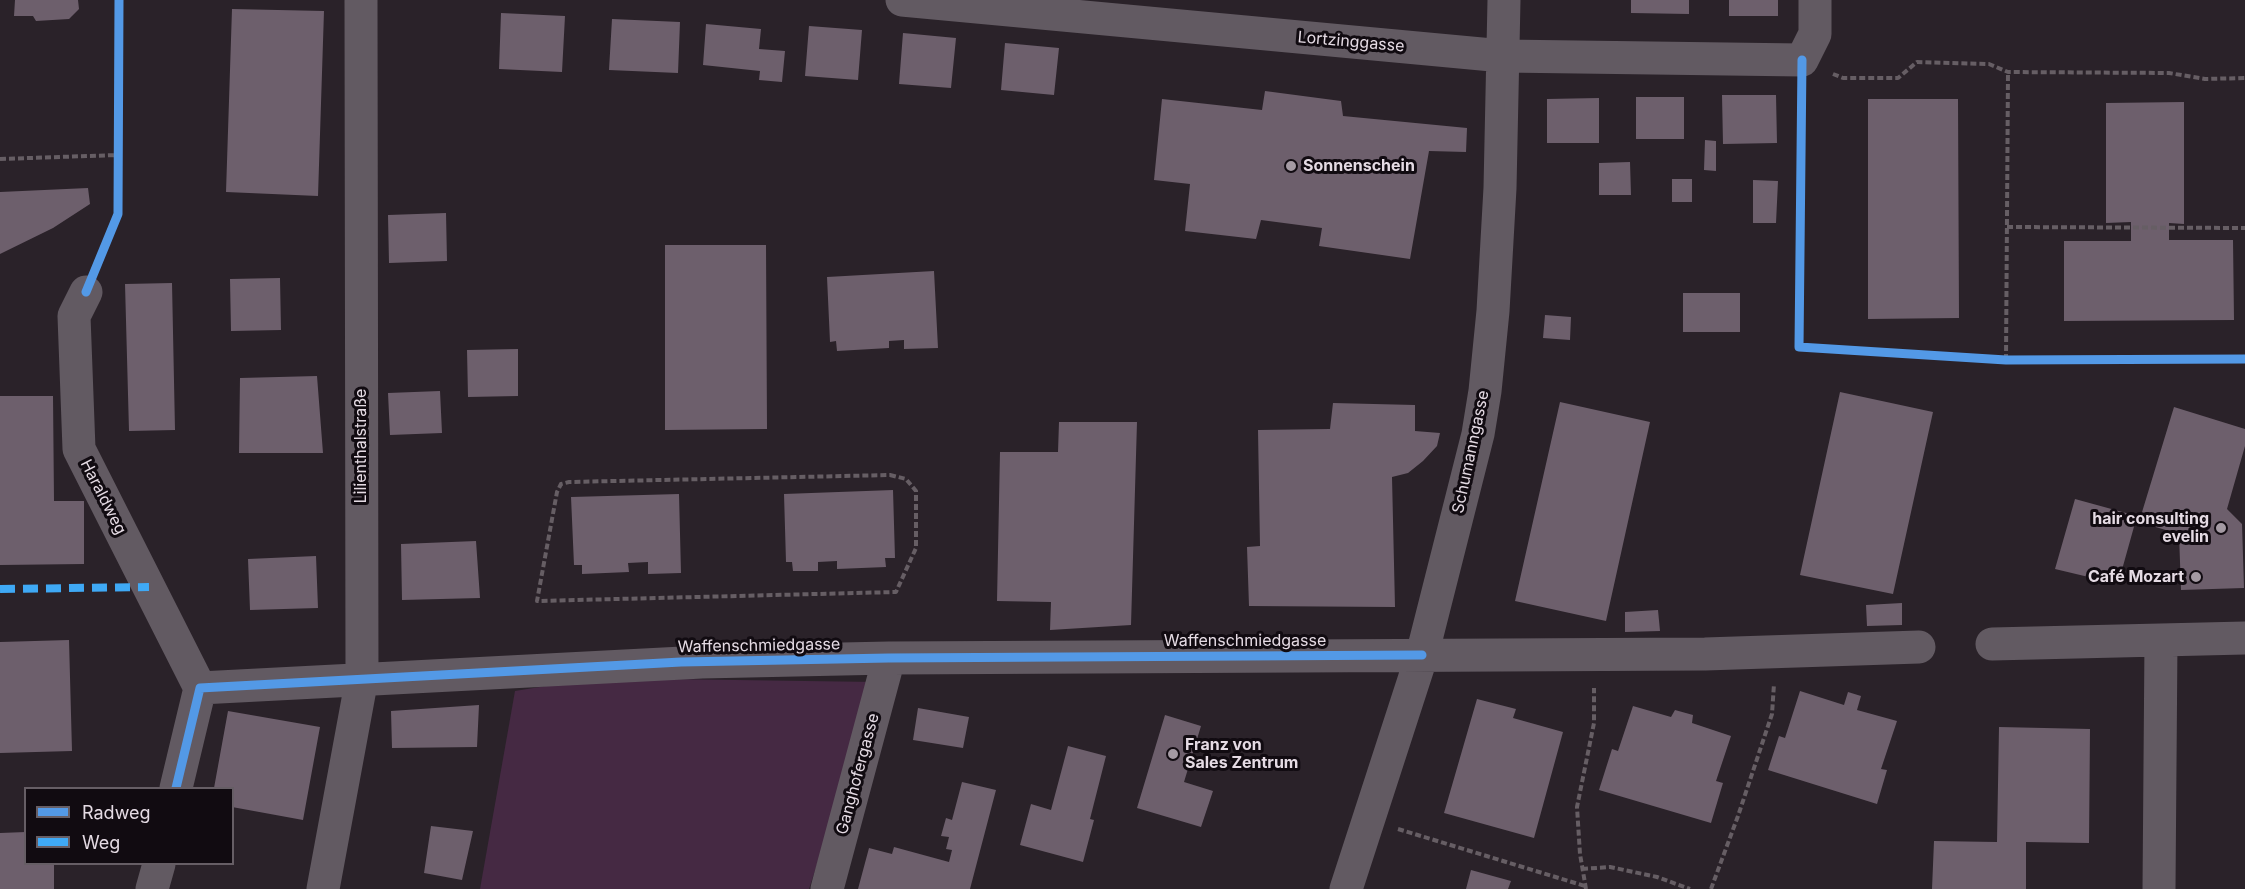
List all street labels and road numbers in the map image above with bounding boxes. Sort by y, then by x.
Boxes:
street label: Lortzinggasse [1297,28,1405,56]
street label: Lilienthalstraße [351,389,371,503]
street label: Schumanngasse [1449,389,1493,515]
street label: Haraldweg [76,456,130,538]
street label: Waffenschmiedgasse [1164,631,1326,651]
street label: Waffenschmiedgasse [678,635,840,657]
street label: Ganghofergasse [833,711,883,837]

